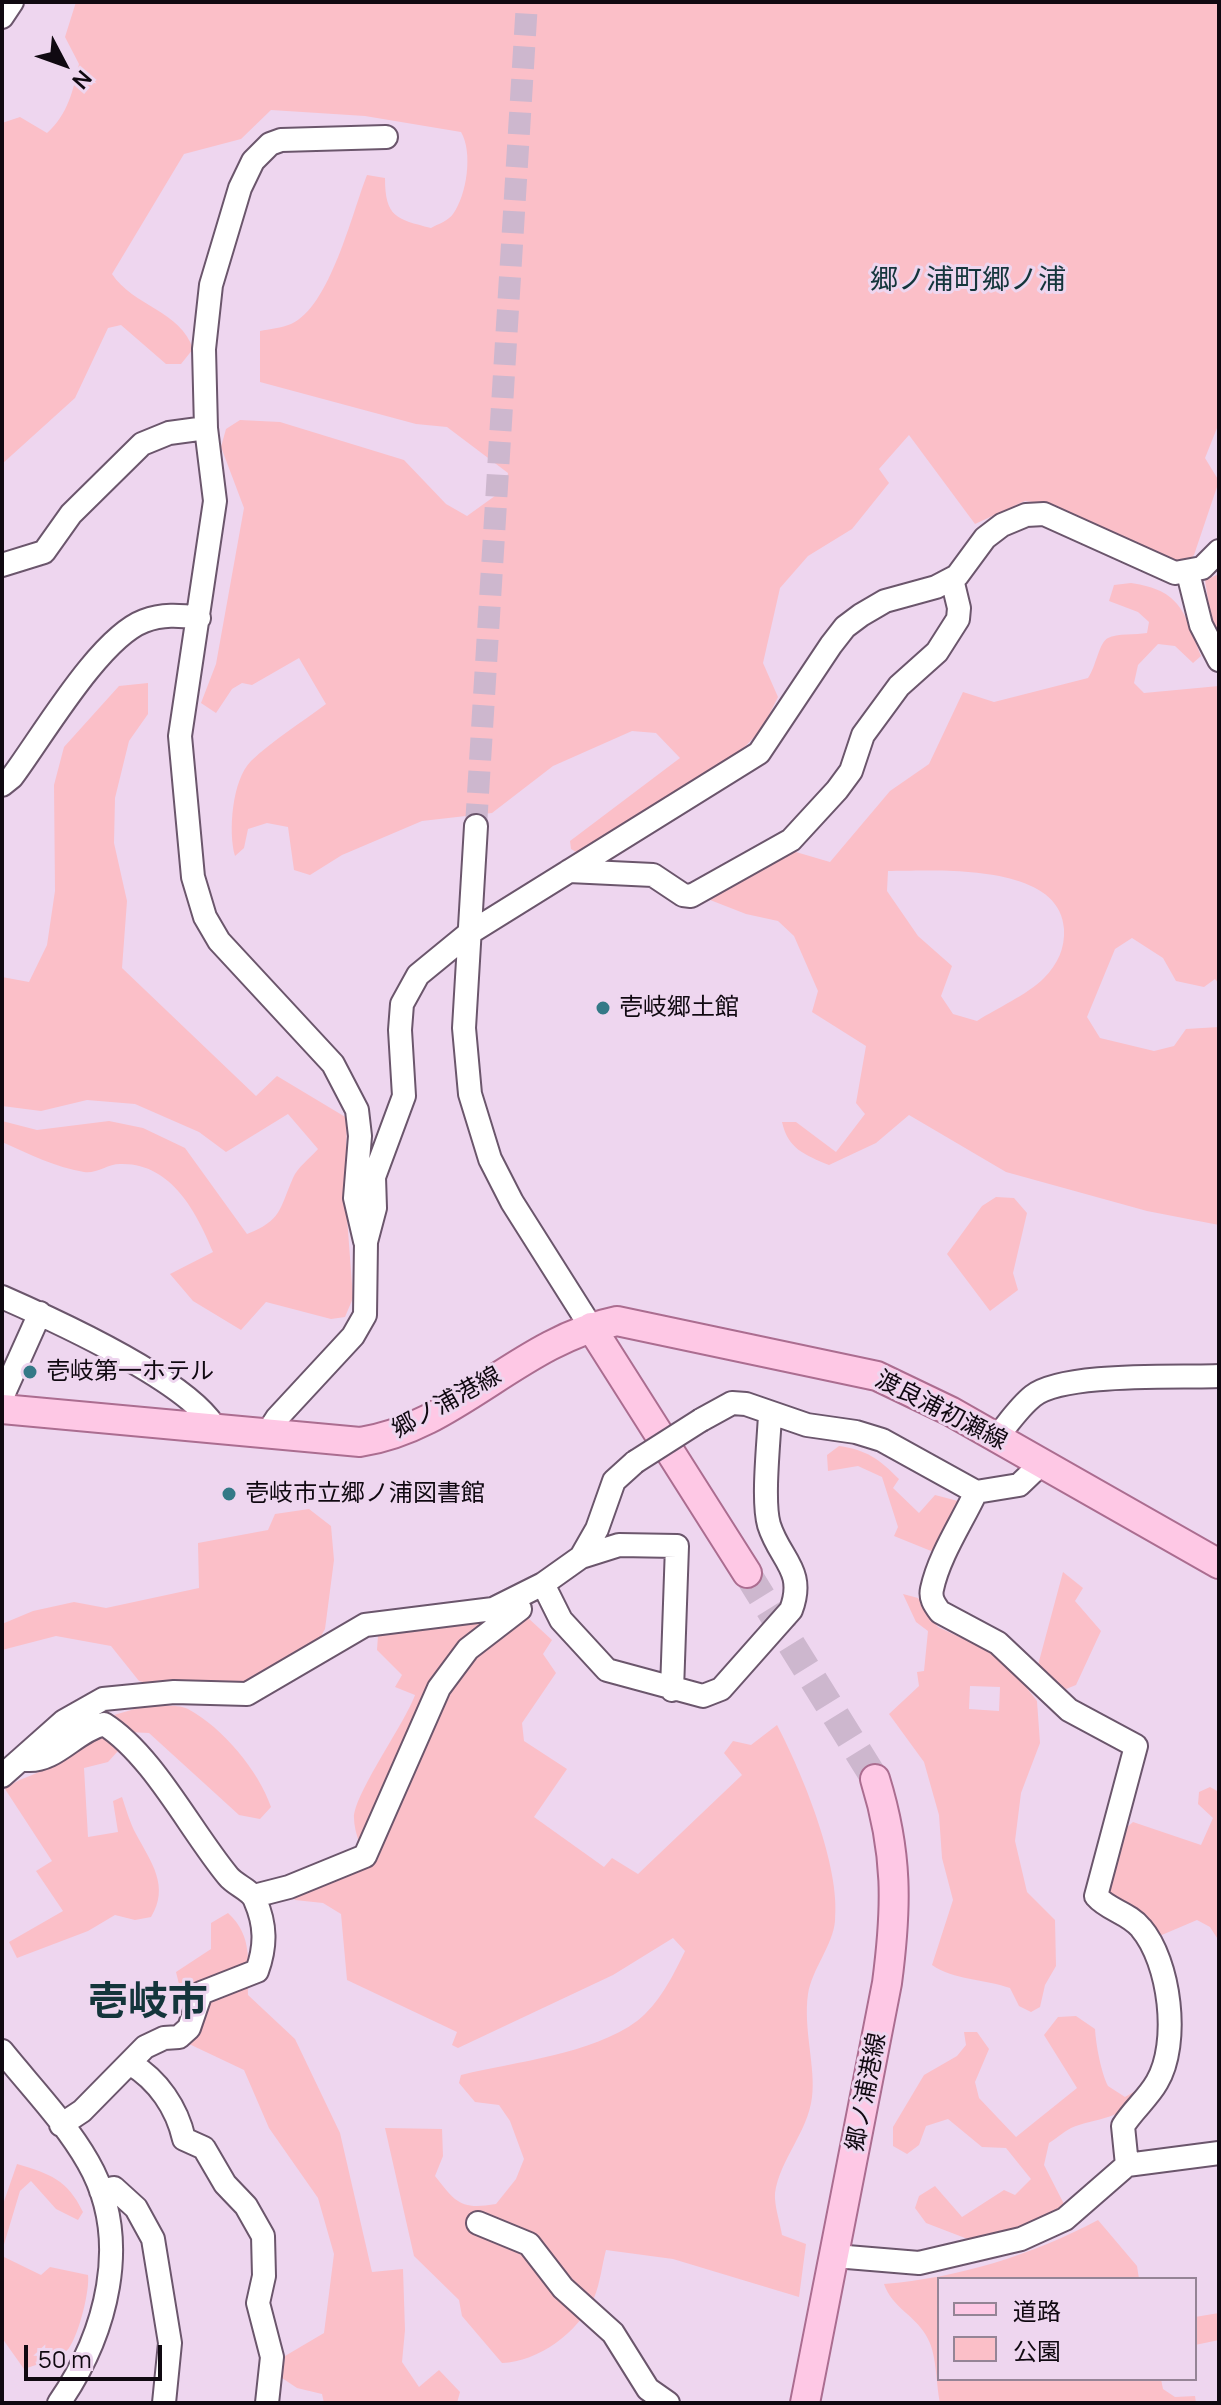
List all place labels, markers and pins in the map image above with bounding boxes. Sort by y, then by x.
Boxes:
place label: 壱岐郷土館 [619,994,739,1022]
marker: 壱岐郷土館 [594,999,612,1017]
place label: 壱岐第一ホテル [46,1358,214,1386]
marker: 壱岐第一ホテル [21,1363,39,1381]
place label: 壱岐市立郷ノ浦図書館 [245,1480,485,1508]
marker: 壱岐市立郷ノ浦図書館 [220,1485,238,1503]

